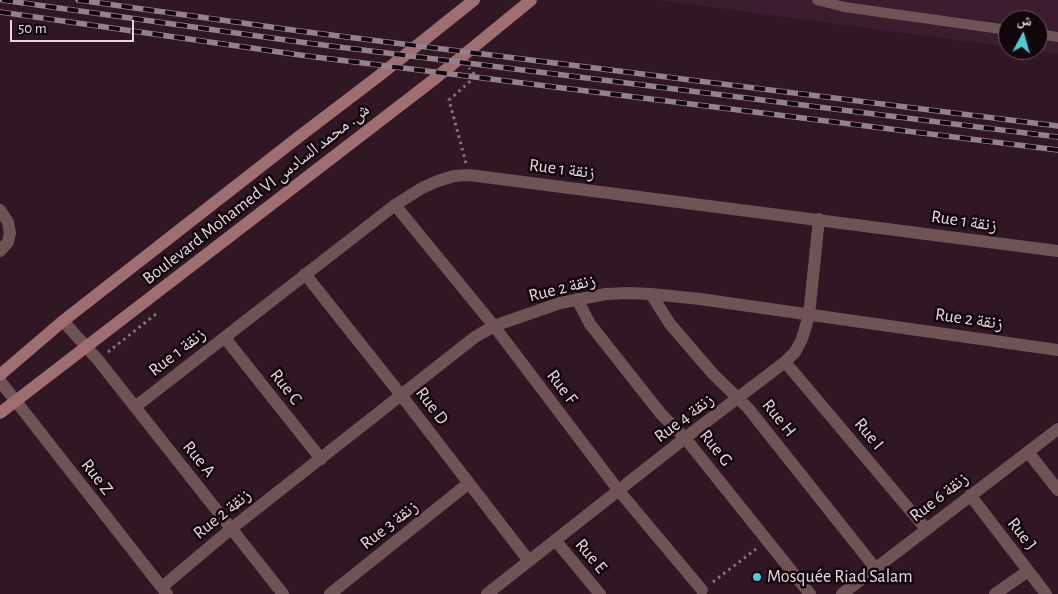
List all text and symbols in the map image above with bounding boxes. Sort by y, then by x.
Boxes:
scale bar [12,10,136,42]
north arrow [998,10,1048,60]
text: ش [1016,13,1033,29]
text: 50 m [18,21,47,36]
street label: Boulevard Mohamed VI ش. محمد السادس [138,99,374,289]
street label: Rue 1 زنقة [528,154,596,184]
street label: Rue 1 زنقة [930,206,998,236]
street label: Rue 2 زنقة [526,269,598,307]
street label: Rue 2 زنقة [934,304,1004,334]
street label: Rue 1 زنقة [144,323,210,381]
street label: Rue C [265,365,307,409]
street label: Rue F [542,365,582,409]
street label: Rue D [411,383,453,429]
street label: Rue 4 زنقة [650,389,718,447]
street label: Rue H [757,395,801,441]
street label: Rue I [850,414,888,454]
street label: Rue G [695,425,737,471]
street label: Rue A [178,436,220,482]
street label: Rue Z [76,455,118,499]
street label: Rue 6 زنقة [905,467,973,527]
street label: Rue 2 زنقة [189,484,255,544]
street label: Rue 3 زنقة [356,496,422,554]
street label: Rue J [1003,513,1041,555]
street label: Rue E [570,534,612,578]
place label: Mosquée Riad Salam [767,566,913,588]
marker: Mosquée Riad Salam [751,571,763,583]

